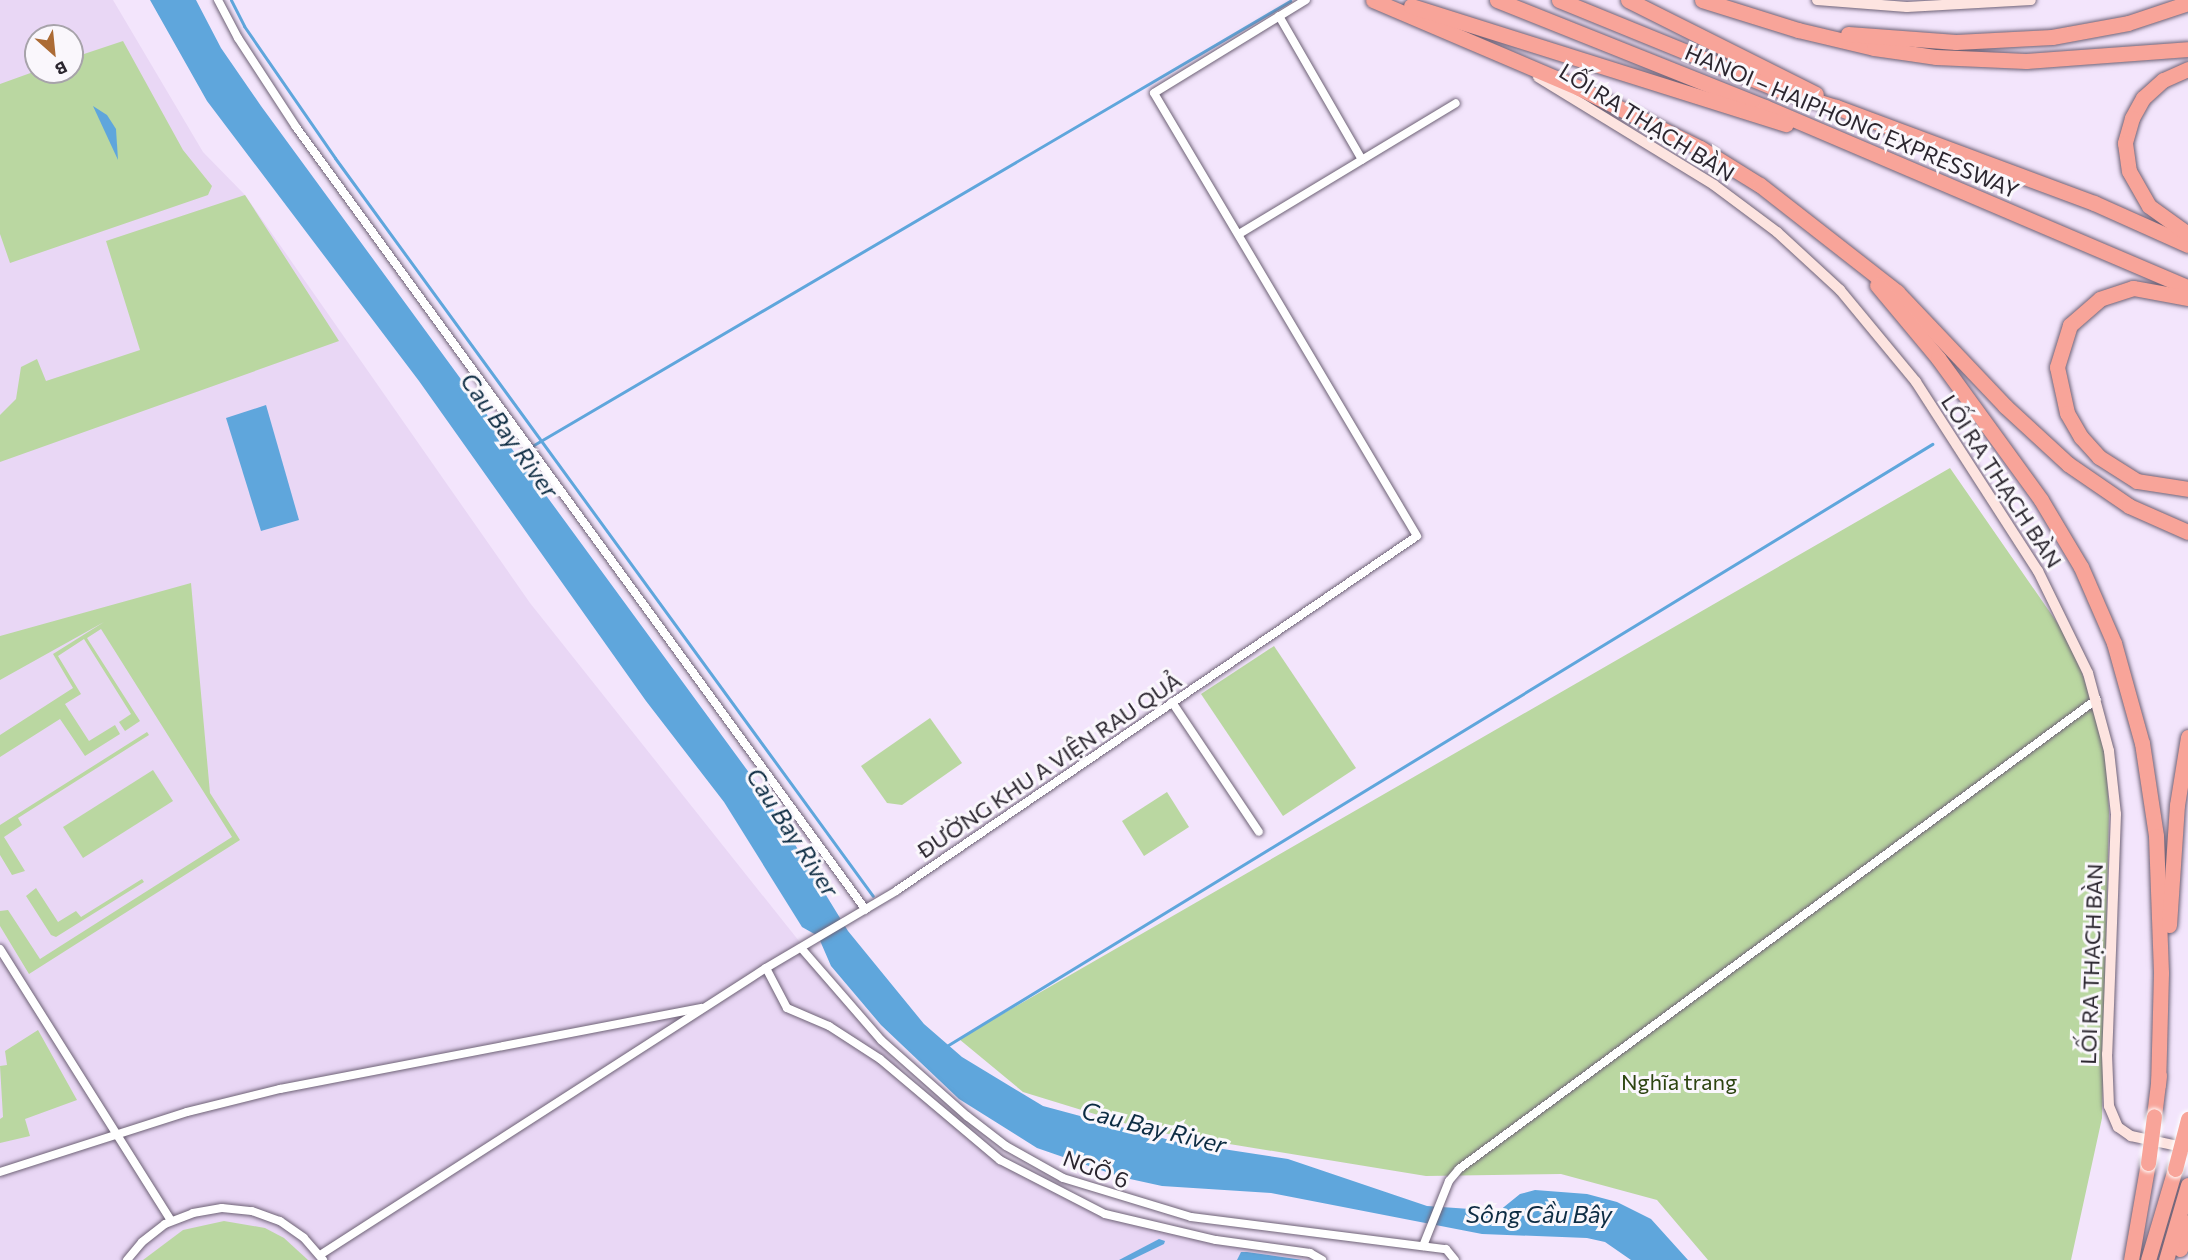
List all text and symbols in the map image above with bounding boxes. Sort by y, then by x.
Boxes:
north arrow [24,24,84,84]
street label: HANOI – HAIPHONG EXPRESSWAY [1681,38,2023,204]
street label: LỐI RA THẠCH BÀN [1555,57,1739,187]
text: B [52,58,71,80]
water label: Cau Bay River [455,367,565,503]
street label: LỐI RA THẠCH BÀN [1936,389,2068,573]
street label: ĐƯỜNG KHU A VIỆN RAU QUẢ [912,667,1186,863]
water label: Cau Bay River [741,762,845,902]
street label: LỐI RA THẠCH BÀN [2074,863,2108,1065]
park label: Nghĩa trang [1621,1069,1737,1095]
water label: Cau Bay River [1079,1095,1229,1159]
street label: NGÕ 6 [1059,1144,1133,1194]
water label: Sông Cầu Bây [1466,1200,1612,1228]

